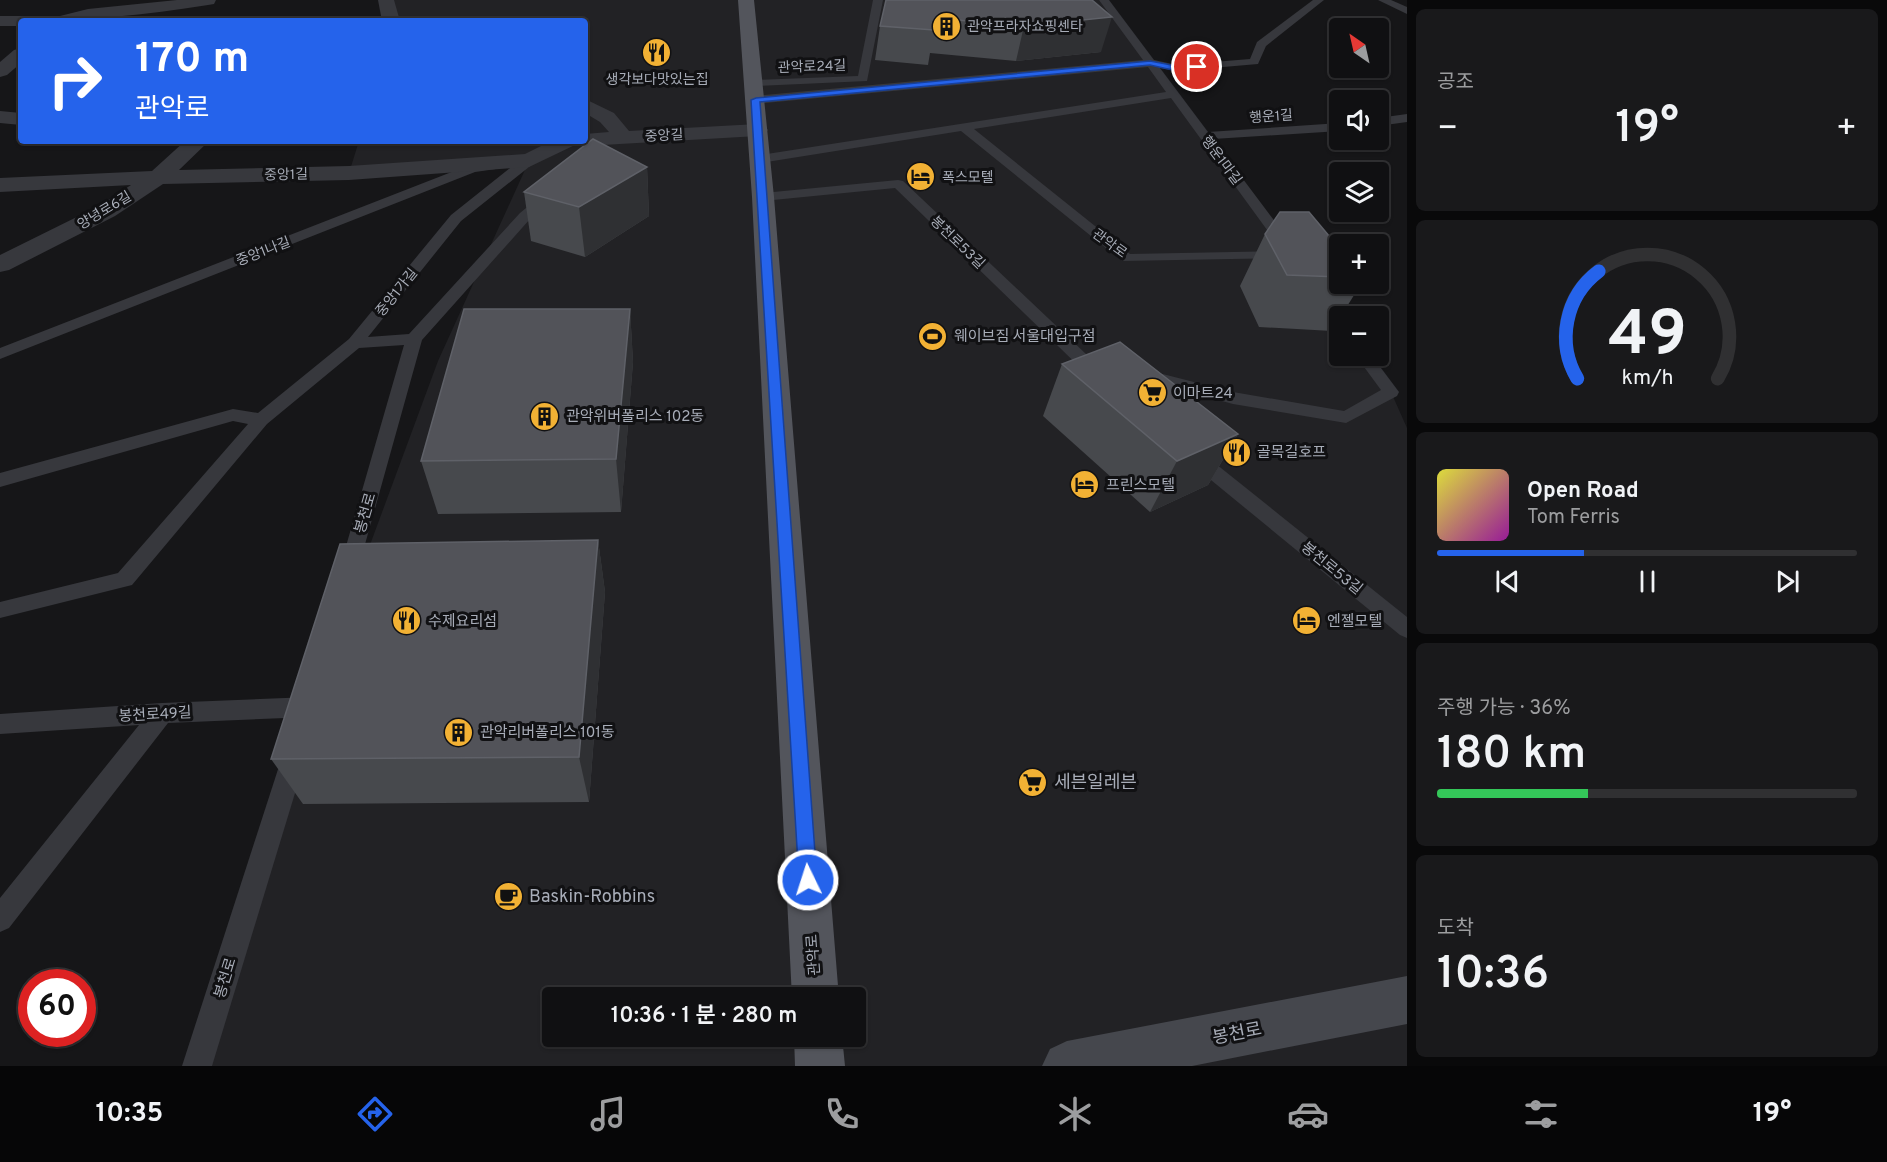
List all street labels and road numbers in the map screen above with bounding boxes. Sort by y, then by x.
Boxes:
street label: 관악로24길 [777,58,847,77]
street label: 행운1길 [1249,107,1294,128]
street label: 중앙길 [644,127,684,146]
street label: 행운1마길 [1197,133,1245,189]
street label: 중앙1길 [264,167,308,184]
street label: 양녕로6길 [75,189,135,234]
street label: 봉천로53길 [926,212,988,273]
street label: 관악로 [1088,226,1130,263]
street label: 중앙1나길 [234,234,293,271]
street label: 중앙1가길 [373,266,422,320]
street label: 봉천로 [351,491,381,536]
street label: 봉천로53길 [1296,538,1366,600]
street label: 봉천로49길 [118,703,192,727]
street label: 관악로 [804,934,825,976]
street label: 봉천로 [210,956,242,1001]
street label: 봉천로 [1211,1018,1264,1051]

